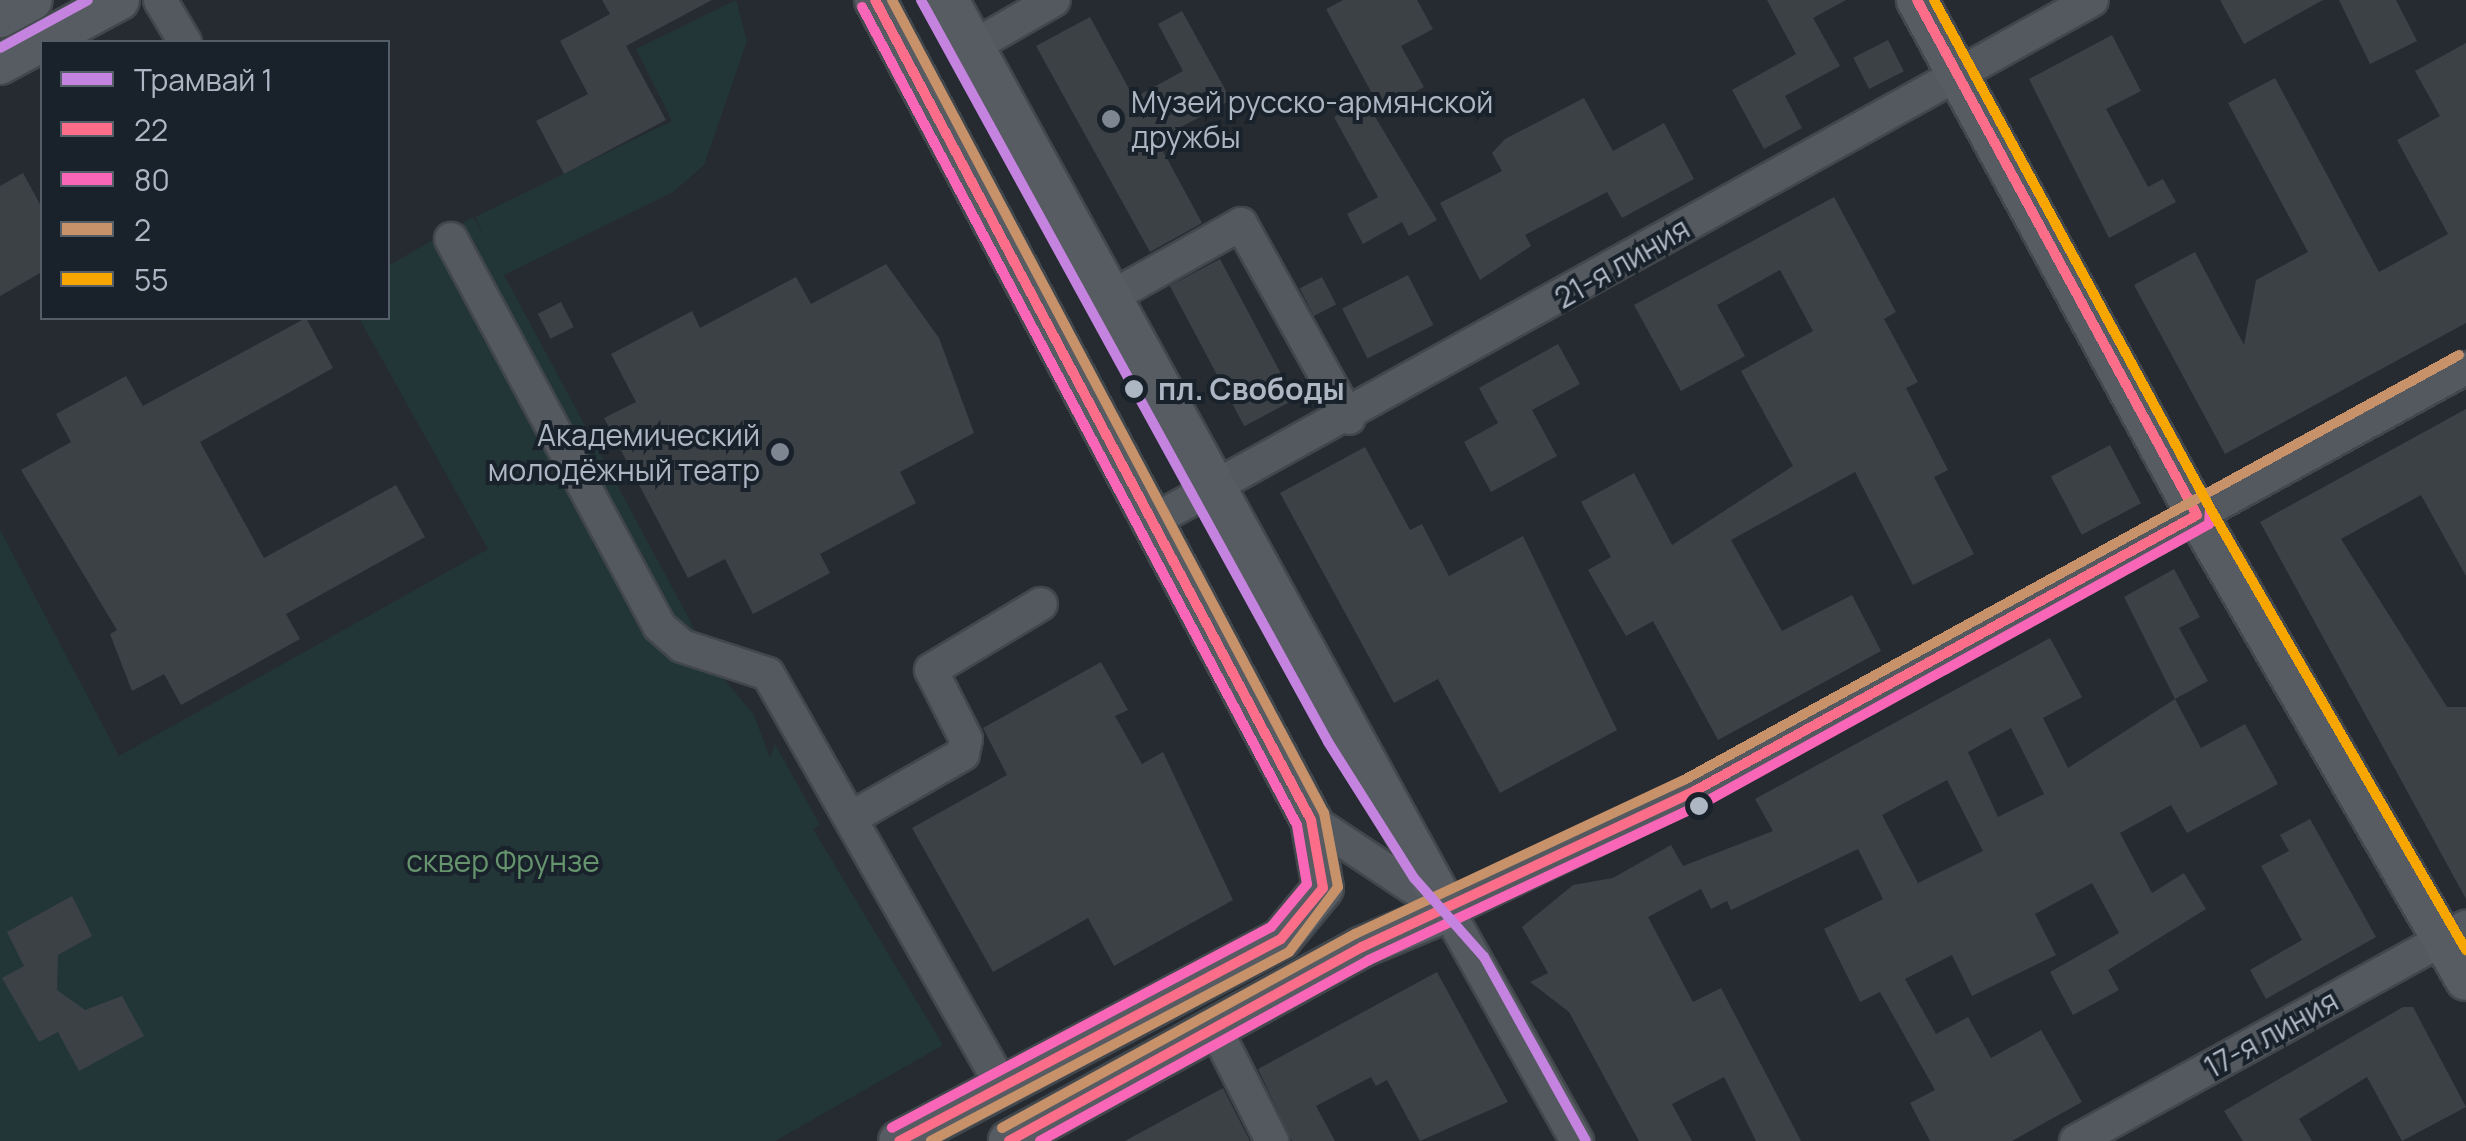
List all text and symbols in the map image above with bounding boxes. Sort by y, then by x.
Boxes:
legend [40,40,390,320]
text: Трамвай 1 [134,59,273,100]
place label: Музей русско-армянской дружбы [1131,84,1493,154]
marker: Музей русско-армянской дружбы [1100,108,1122,130]
text: 22 [134,109,168,150]
text: 80 [134,159,170,200]
text: 2 [134,209,151,250]
street label: 21-я линия [1548,210,1696,316]
text: 55 [134,259,169,300]
place label: пл. Свободы [1158,371,1345,407]
marker: пл. Свободы [1119,374,1149,404]
place label: Академический молодёжный театр [488,417,760,488]
marker: Академический молодёжный театр [769,441,791,463]
unlabelled marker [1689,796,1709,816]
park label: сквер Фрунзе [406,843,600,879]
street label: 17-я линия [2198,983,2344,1085]

